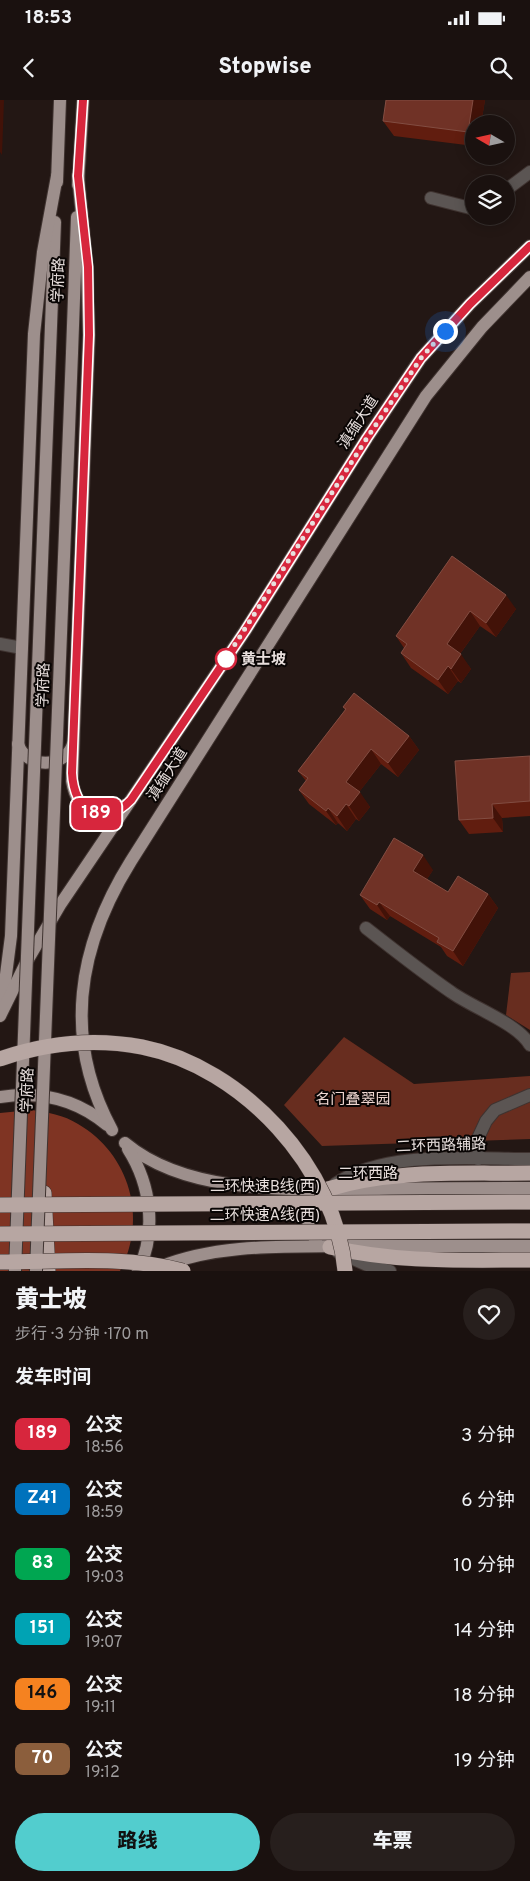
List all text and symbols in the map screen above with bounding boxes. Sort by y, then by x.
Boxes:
text: 18:53 [25,6,72,30]
icon: back [15,54,43,82]
text: Stopwise [218,54,312,81]
icon: search [487,54,515,82]
north arrow [465,115,515,165]
map controls [465,115,515,225]
button: layers [465,175,515,225]
street label: 学府路 [49,257,70,303]
your location [433,319,458,344]
street label: 滇缅大道 [334,392,384,453]
marker: 黄士坡 [215,648,237,670]
place label: 黄士坡 [241,651,286,670]
street label: 学府路 [34,662,55,708]
street label: 滇缅大道 [143,744,193,805]
line badge: 189 [67,798,125,830]
text: 189 [81,802,111,825]
street label: 学府路 [18,1067,39,1113]
park label: 名门叠翠园 [315,1091,391,1110]
street label: 二环西路辅路 [396,1135,486,1158]
street label: 二环西路 [338,1165,398,1184]
street label: 二环快速B线(西) [210,1178,320,1197]
street label: 二环快速A线(西) [210,1207,320,1226]
text: 黄士坡 [15,1286,87,1316]
button: heart [463,1288,515,1340]
text: 步行 · 3 分钟 · 170 m [15,1325,149,1345]
text: 发车时间 [15,1366,91,1390]
text: 公交 [85,1414,123,1438]
text: 189 [28,1422,57,1445]
text: 3 分钟 [461,1424,515,1448]
text: 18:56 [85,1438,124,1458]
text: 公交 [85,1479,123,1503]
text: Z41 [27,1487,58,1510]
text: 6 分钟 [461,1489,515,1513]
text: 18:59 [85,1503,124,1523]
text: 公交 [85,1544,123,1568]
text: 83 [31,1552,54,1575]
text: 10 分钟 [453,1554,515,1578]
text: 19:03 [85,1568,124,1588]
text: 公交 [85,1609,123,1633]
text: 151 [30,1617,55,1640]
text: 14 分钟 [454,1619,515,1643]
text: 19:07 [85,1633,122,1653]
text: 公交 [85,1674,123,1698]
text: 146 [28,1682,57,1705]
text: 18 分钟 [454,1684,515,1708]
text: 19:11 [85,1698,116,1718]
text: 公交 [85,1739,123,1763]
text: 70 [32,1747,53,1770]
text: 19 分钟 [454,1749,515,1773]
text: 19:12 [85,1763,120,1783]
button: 路线 [15,1813,260,1871]
button: 车票 [270,1813,515,1871]

